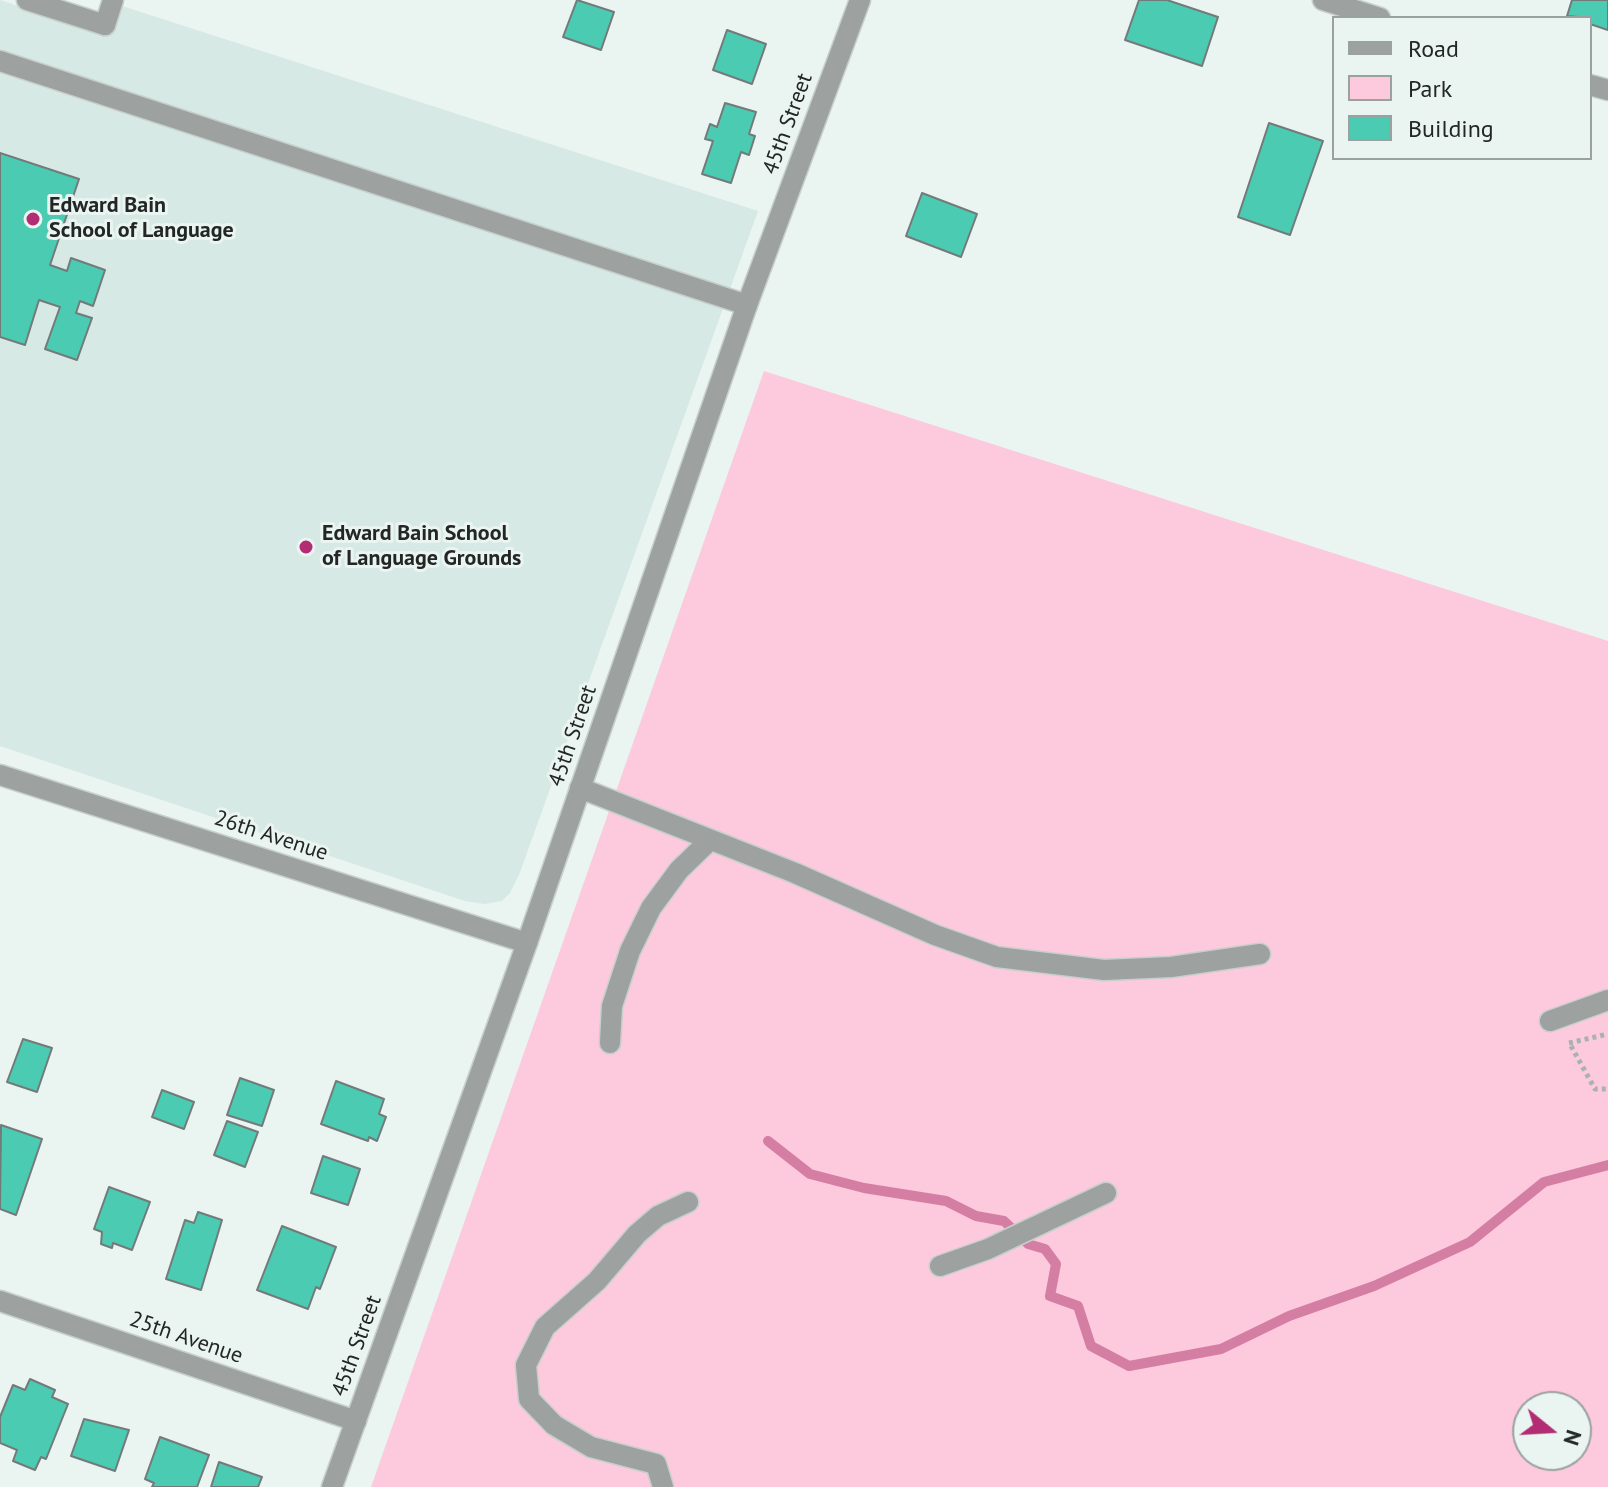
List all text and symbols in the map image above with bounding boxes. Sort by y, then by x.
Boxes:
legend [1332,16,1592,160]
text: Road [1408,33,1459,64]
street label: 45th Street [758,70,818,178]
text: Park [1408,73,1452,104]
text: Building [1408,113,1494,144]
place label: Edward Bain School of Language [49,193,234,244]
marker: Edward Bain School of Language [24,210,42,228]
place label: Edward Bain School of Language Grounds [322,521,521,572]
marker: Edward Bain School of Language Grounds [297,538,315,556]
street label: 45th Street [543,682,603,790]
street label: 26th Avenue [211,805,331,867]
street label: 45th Street [327,1292,387,1400]
street label: 25th Avenue [126,1306,246,1370]
north arrow [1512,1391,1592,1471]
text: N [1557,1427,1588,1449]

